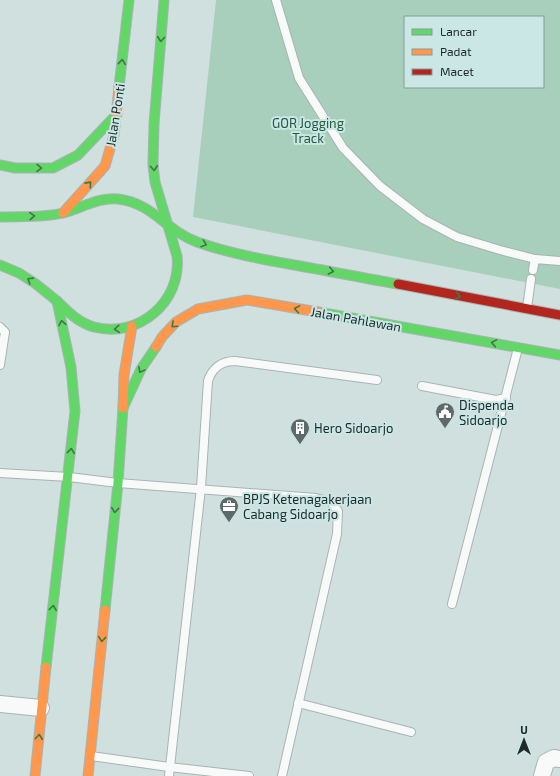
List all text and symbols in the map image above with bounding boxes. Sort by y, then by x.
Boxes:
legend [404,16,544,88]
text: Lancar [440,24,477,38]
one-way arrow [156,36,165,42]
text: Padat [440,44,472,58]
one-way arrow [118,59,127,65]
text: Macet [440,64,474,78]
street label: Jalan Ponti [102,82,128,148]
park label: GOR Jogging Track [272,115,344,146]
one-way arrow [36,164,42,172]
one-way arrow [149,165,158,172]
one-way arrow [85,181,92,189]
one-way arrow [29,211,35,220]
one-way arrow [200,239,207,247]
one-way arrow [328,267,334,275]
one-way arrow [27,277,34,285]
one-way arrow [455,291,462,299]
street label: Jalan Pahlawan [309,303,403,335]
one-way arrow [294,305,300,314]
one-way arrow [58,319,66,326]
one-way arrow [171,321,179,328]
one-way arrow [114,324,120,333]
one-way arrow [491,339,497,348]
one-way arrow [138,366,146,373]
place label: Dispenda Sidoarjo [459,397,514,428]
public building icon: Dispenda Sidoarjo [434,401,456,429]
building icon: Hero Sidoarjo [289,417,311,445]
place label: Hero Sidoarjo [314,420,393,436]
one-way arrow [67,448,76,454]
place label: BPJS Ketenagakerjaan Cabang Sidoarjo [243,491,372,522]
office icon: BPJS Ketenagakerjaan Cabang Sidoarjo [218,495,240,523]
one-way arrow [111,507,120,513]
one-way arrow [48,605,57,611]
one-way arrow [98,636,107,642]
north arrow [504,720,544,760]
text: U [520,723,528,736]
one-way arrow [34,734,43,740]

